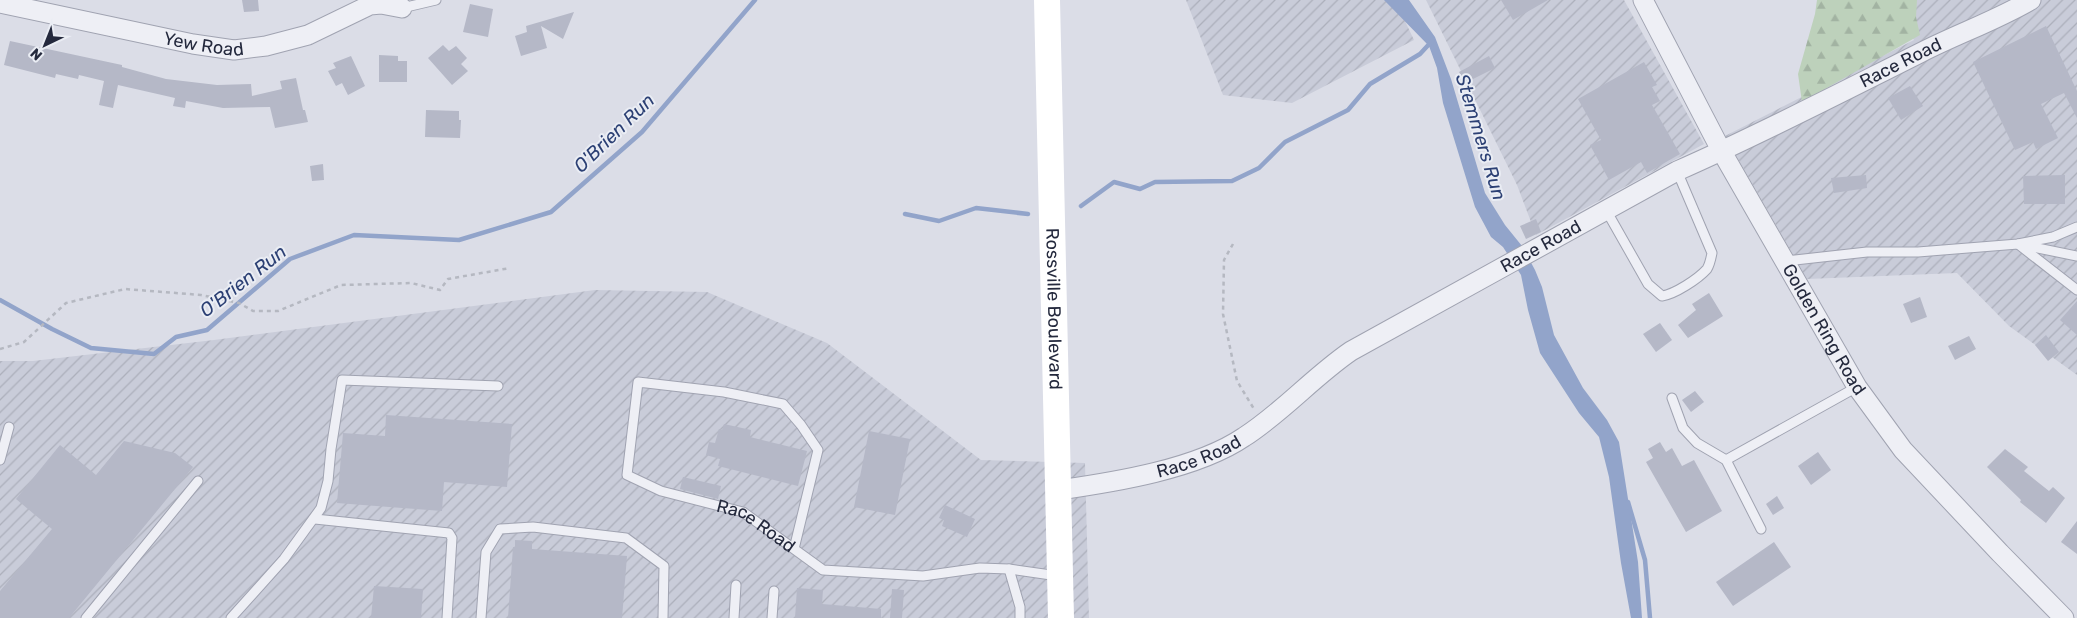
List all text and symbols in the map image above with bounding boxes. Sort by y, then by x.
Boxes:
north arrow [20,20,70,70]
street label: Yew Road [161,27,245,61]
street label: Race Road [1856,33,1945,93]
text: N [27,44,46,64]
water label: Stemmers Run [1451,71,1511,203]
water label: O'Brien Run [569,89,659,177]
street label: Race Road [1497,215,1585,277]
street label: Rossville Boulevard [1041,228,1067,390]
water label: O'Brien Run [195,240,291,322]
street label: Golden Ring Road [1778,260,1870,400]
street label: Race Road [1154,431,1245,483]
street label: Race Road [714,495,800,557]

